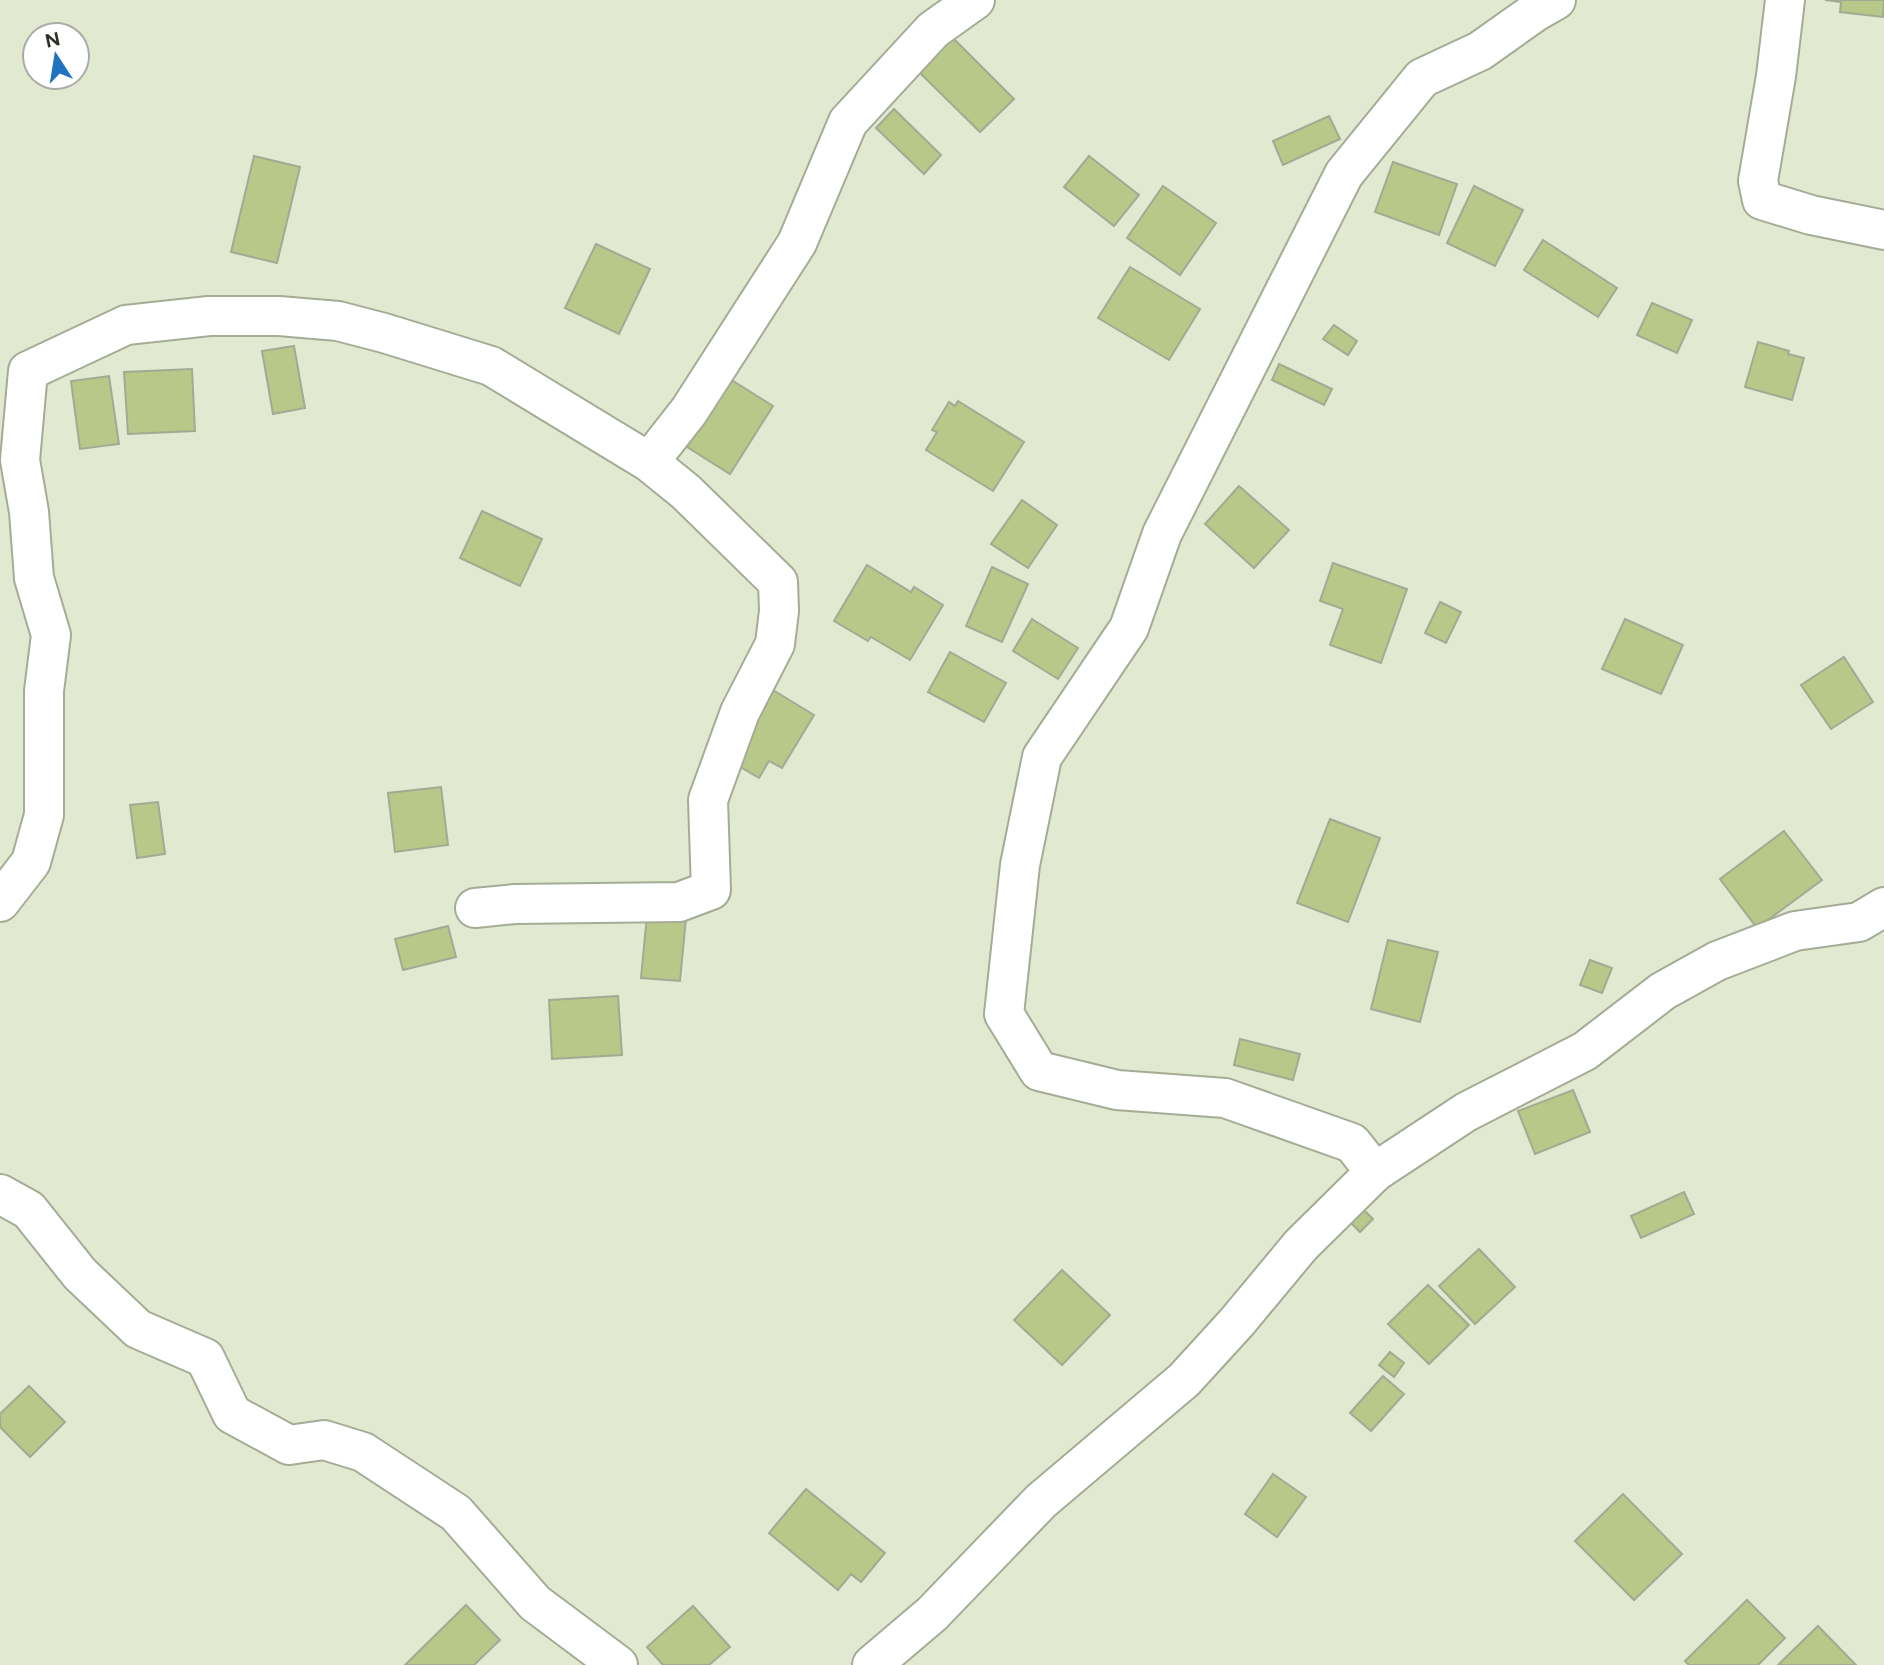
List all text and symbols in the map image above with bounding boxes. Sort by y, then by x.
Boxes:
north arrow [21,21,91,91]
text: N [43,27,62,53]

